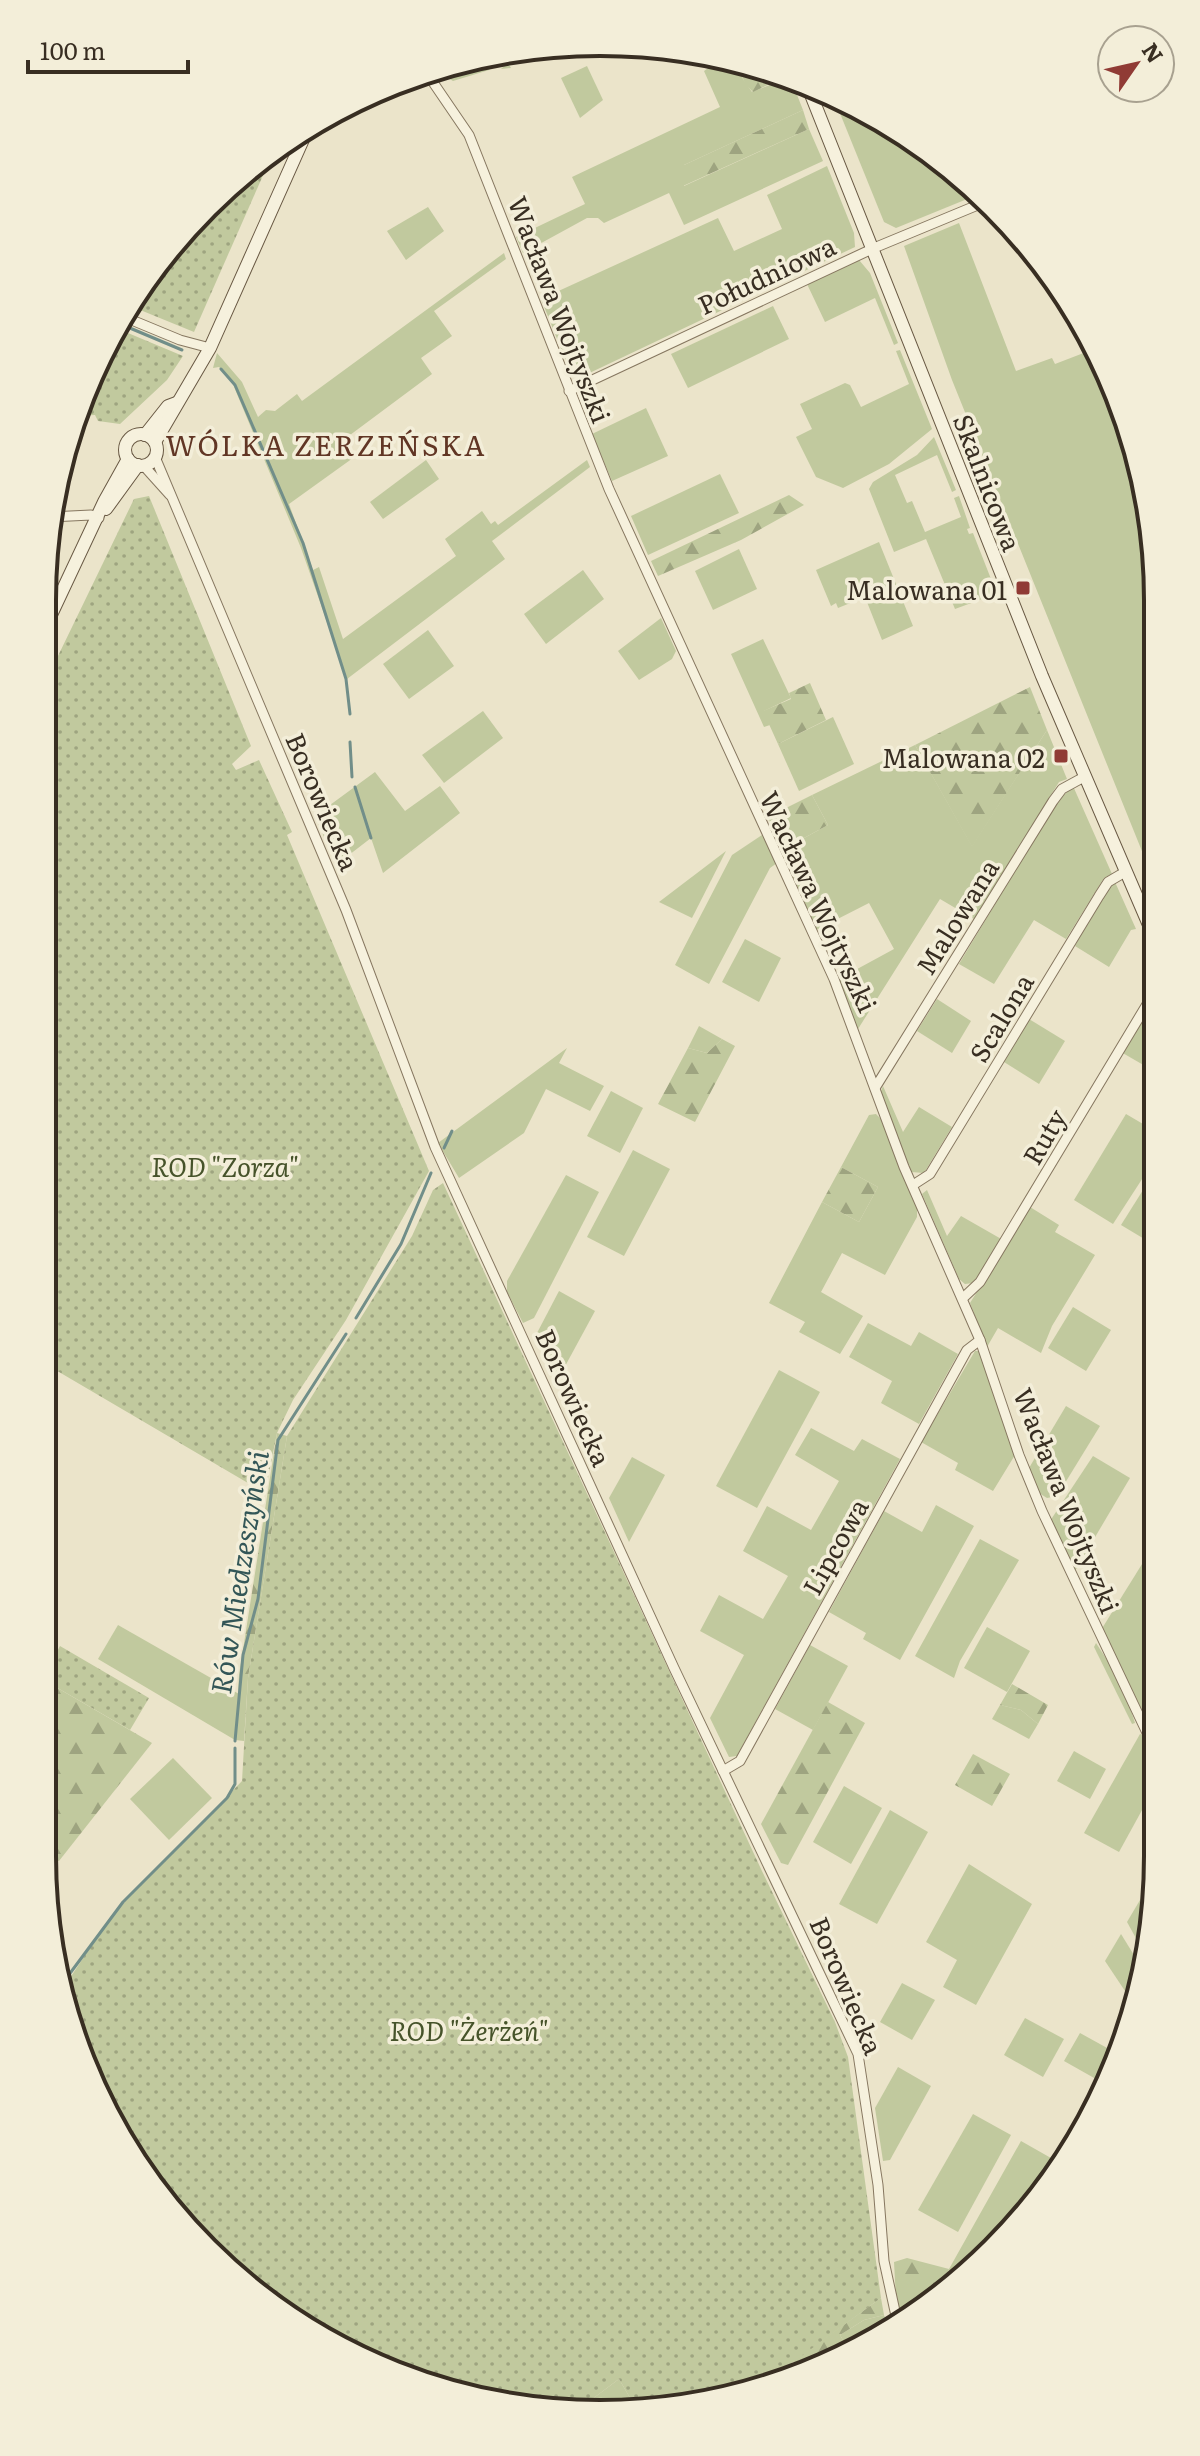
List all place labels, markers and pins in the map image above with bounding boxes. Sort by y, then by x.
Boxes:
place label: Malowana 01 [846,569,1007,608]
marker: Malowana 01 [1014,579,1032,597]
place label: Malowana 02 [882,737,1045,776]
marker: Malowana 02 [1052,747,1070,765]

